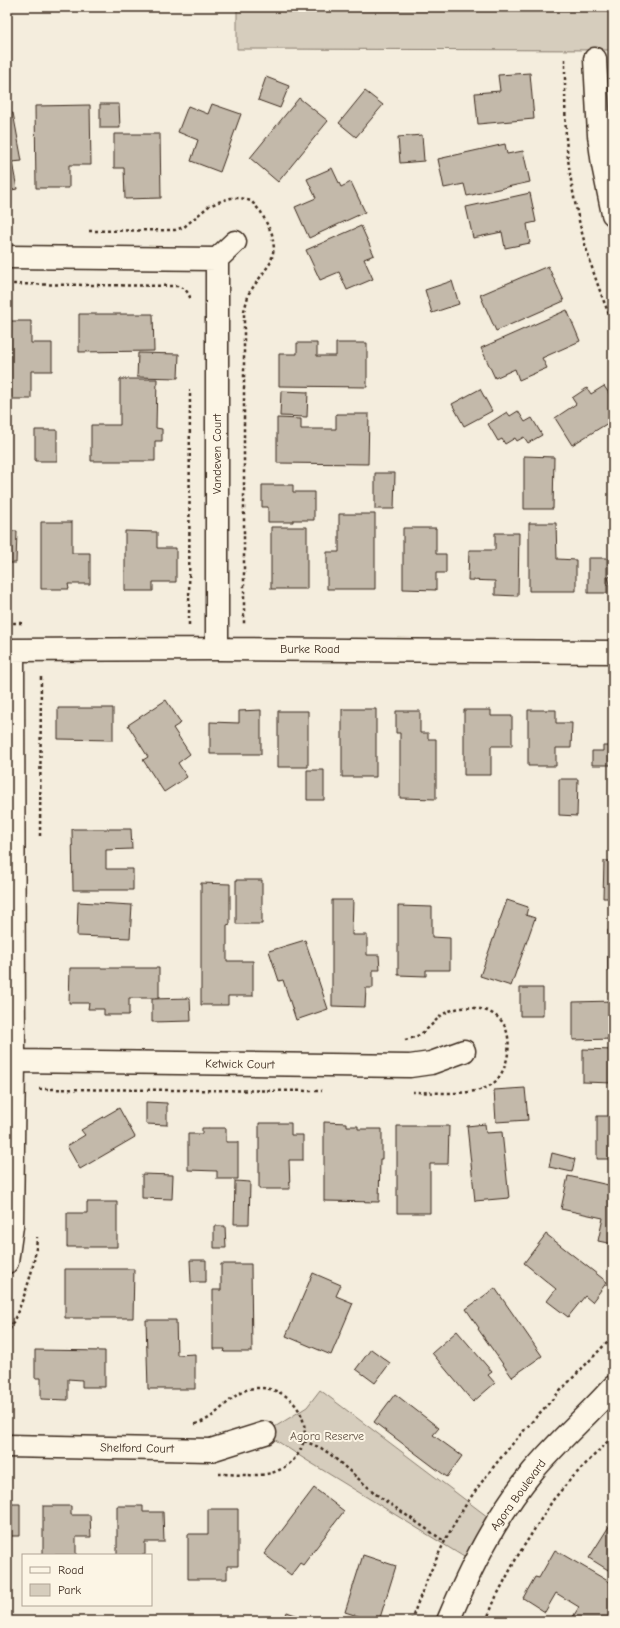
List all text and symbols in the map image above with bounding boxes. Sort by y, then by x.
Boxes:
street label: Vandeven Court [210,413,224,494]
street label: Burke Road [280,642,340,656]
street label: Ketwick Court [205,1056,276,1072]
park label: Agora Reserve [290,1429,364,1443]
street label: Shelford Court [100,1440,175,1456]
street label: Agora Boulevard [487,1457,549,1533]
legend [22,1554,152,1606]
text: Road [58,1563,84,1577]
text: Park [58,1583,81,1597]

